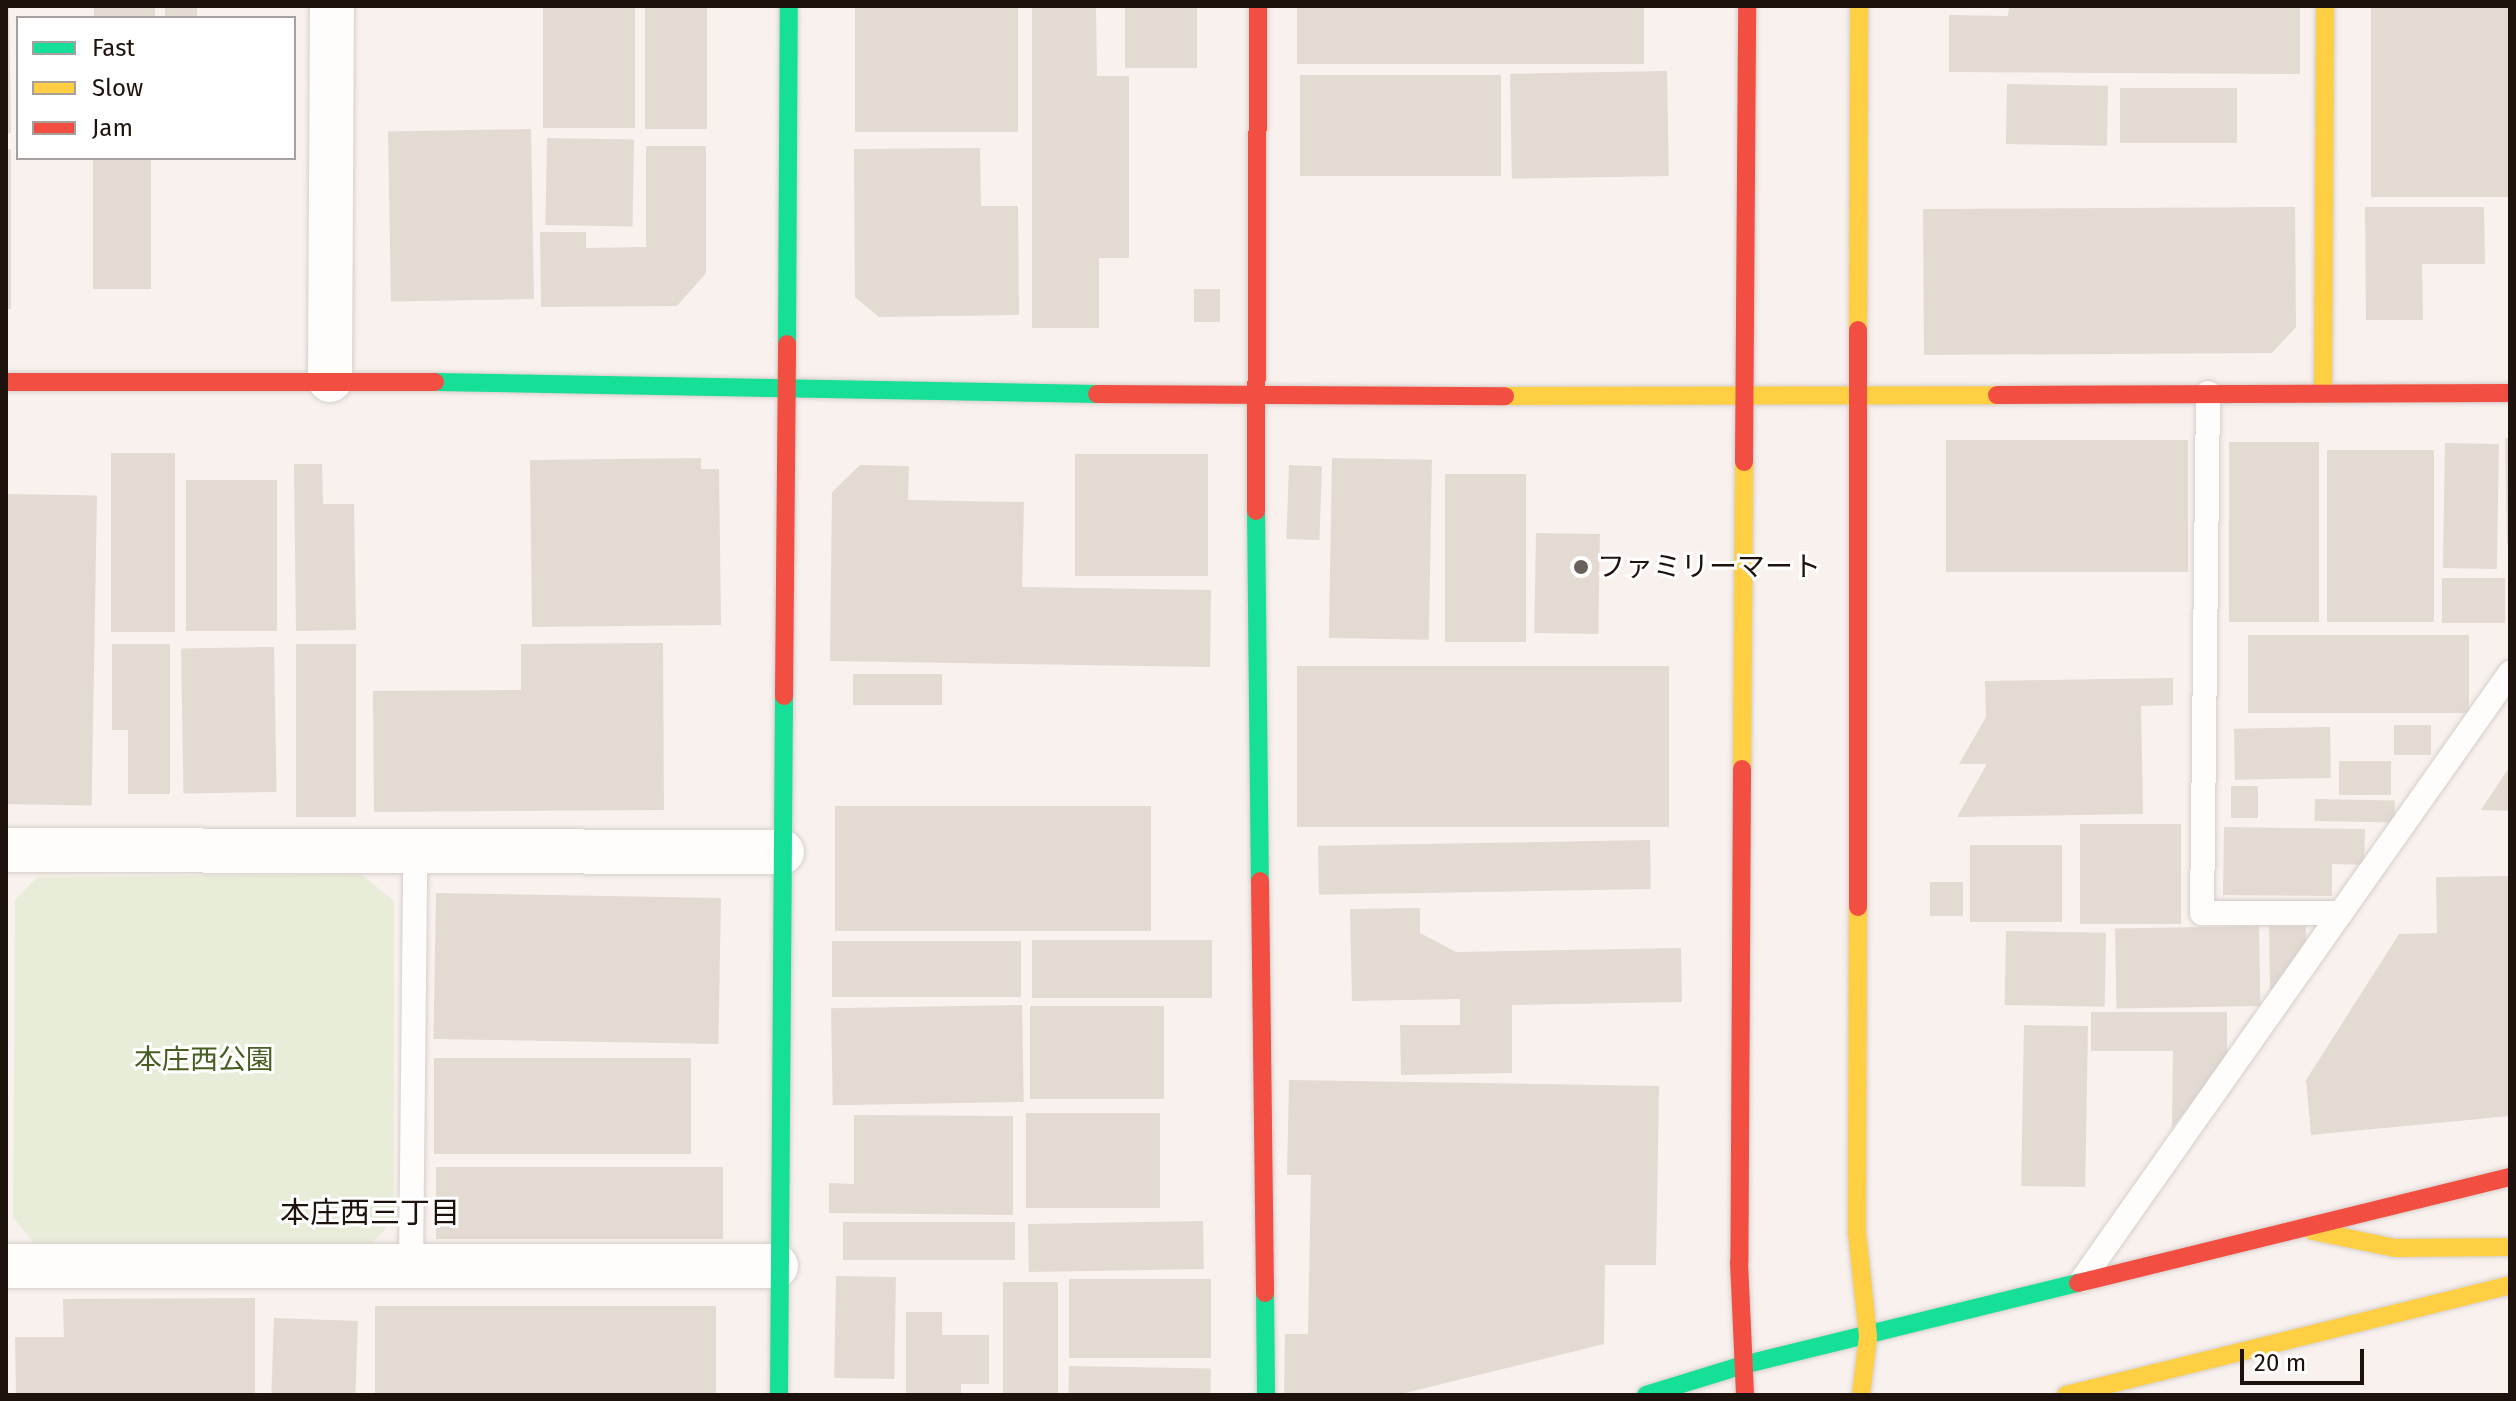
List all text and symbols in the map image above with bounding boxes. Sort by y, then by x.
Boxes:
legend [16,16,296,160]
text: Fast [92,34,135,62]
text: Slow [92,74,143,102]
text: Jam [92,114,133,142]
place label: ファミリーマート [1597,550,1821,584]
marker: ファミリーマート [1572,558,1590,576]
park label: 本庄西公園 [134,1043,274,1077]
district label: 本庄西三丁目 [280,1195,460,1231]
scale bar [2244,1333,2368,1383]
text: 20 m [2254,1349,2306,1377]

